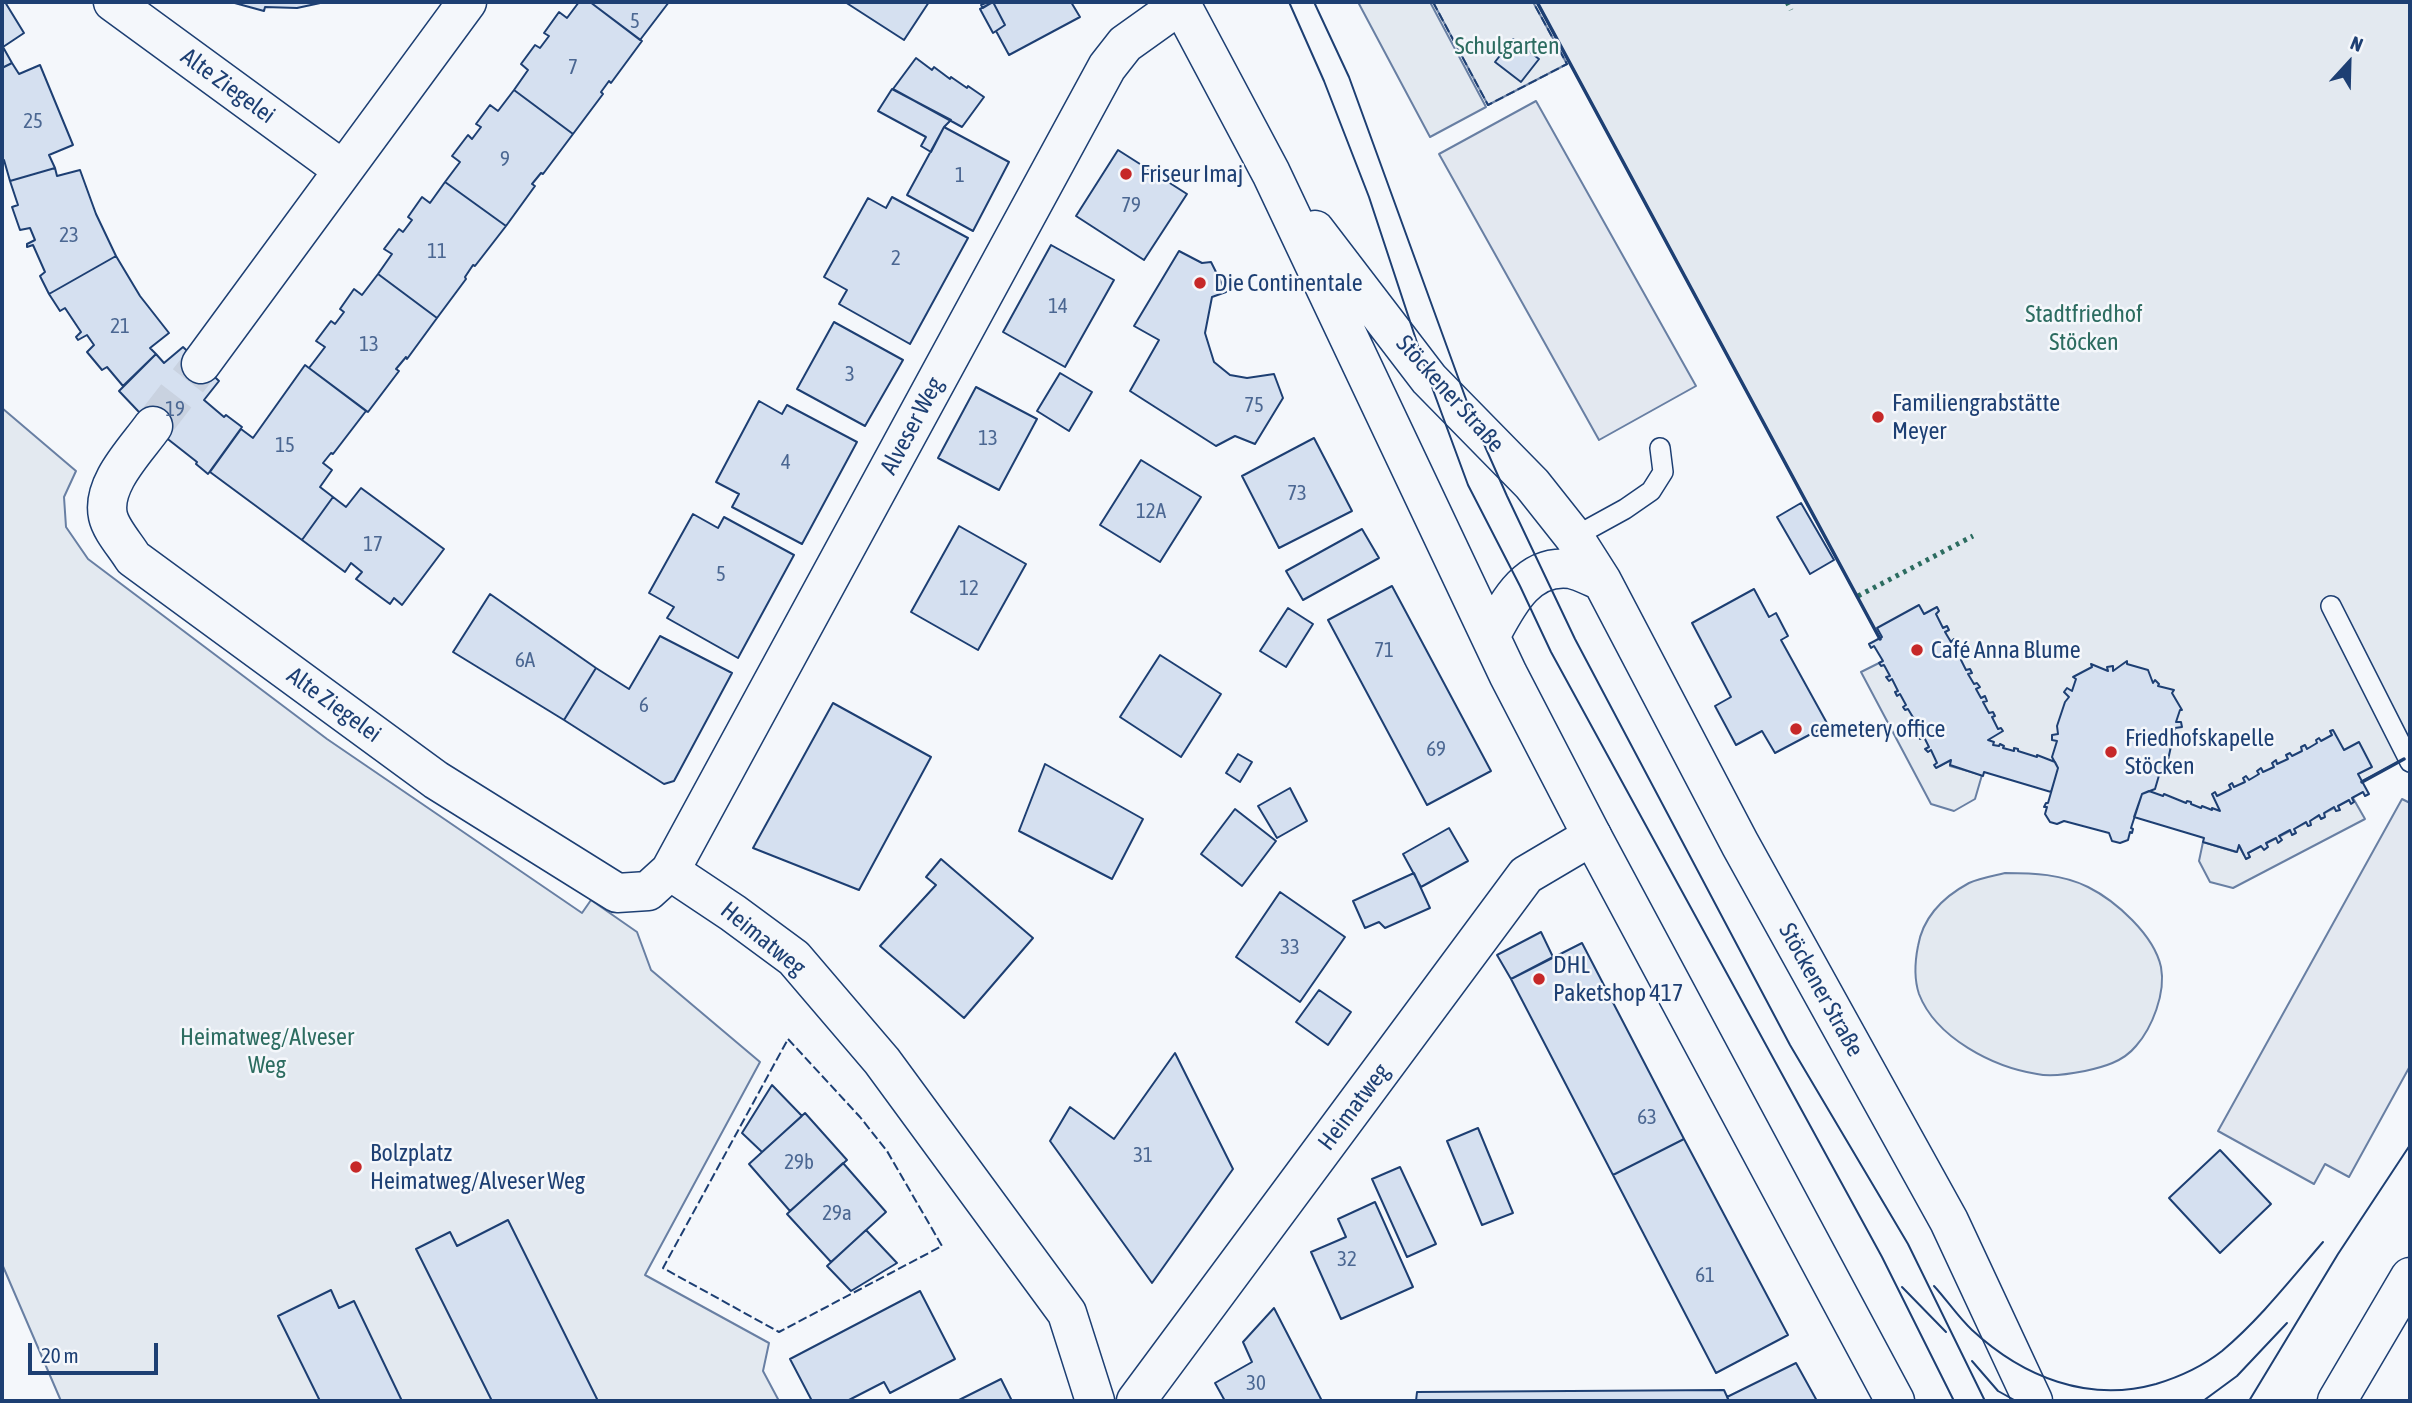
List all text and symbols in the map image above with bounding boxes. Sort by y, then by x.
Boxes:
house number: 5 [630,8,640,34]
north arrow [2314,28,2384,98]
text: N [2348,31,2366,56]
park label: Schulgarten [1454,32,1560,60]
street label: Alte Ziegelei [175,42,281,130]
house number: 7 [568,54,578,80]
house number: 25 [23,108,43,134]
house number: 9 [500,146,510,172]
place label: Friseur Imaj [1140,160,1243,188]
house number: 1 [955,162,965,188]
marker: Friseur Imaj [1118,166,1134,182]
house number: 79 [1121,192,1141,218]
house number: 23 [59,222,79,248]
house number: 11 [427,238,447,264]
house number: 2 [891,245,901,271]
place label: Die Continentale [1214,269,1363,297]
marker: Die Continentale [1192,275,1208,291]
house number: 14 [1048,293,1068,319]
park label: Stadtfriedhof Stöcken [2025,300,2143,356]
house number: 21 [110,313,130,339]
street label: Stöckener Straße [1390,329,1510,459]
house number: 13 [359,331,379,357]
house number: 3 [845,361,855,387]
street label: Alveser Weg [874,372,950,480]
place label: Familiengrabstätte Meyer [1892,389,2060,445]
house number: 75 [1244,392,1264,418]
house number: 19 [165,396,185,422]
marker: Familiengrabstätte Meyer [1870,409,1886,425]
house number: 13 [978,425,998,451]
house number: 15 [275,432,295,458]
house number: 4 [781,449,791,475]
house number: 73 [1287,480,1307,506]
house number: 12A [1136,498,1166,524]
house number: 17 [363,531,383,557]
house number: 5 [716,561,726,587]
house number: 12 [959,575,979,601]
place label: Café Anna Blume [1931,636,2081,664]
house number: 71 [1374,637,1394,663]
marker: Café Anna Blume [1909,642,1925,658]
house number: 6A [515,647,535,673]
street label: Alte Ziegelei [281,661,387,749]
house number: 6 [639,692,649,718]
place label: cemetery office [1810,715,1945,743]
marker: cemetery office [1788,721,1804,737]
place label: Friedhofskapelle Stöcken [2125,724,2274,780]
house number: 69 [1426,736,1446,762]
marker: Friedhofskapelle Stöcken [2103,744,2119,760]
street label: Heimatweg [715,896,811,982]
street label: Stöckener Straße [1773,918,1869,1062]
house number: 33 [1280,934,1300,960]
place label: DHL Paketshop 417 [1553,951,1683,1007]
marker: DHL Paketshop 417 [1531,971,1547,987]
park label: Heimatweg/Alveser Weg [180,1023,354,1079]
street label: Heimatweg [1312,1058,1396,1156]
house number: 63 [1637,1104,1657,1130]
place label: Bolzplatz Heimatweg/Alveser Weg [370,1139,585,1195]
house number: 31 [1133,1142,1153,1168]
house number: 29b [784,1149,814,1175]
marker: Bolzplatz Heimatweg/Alveser Weg [348,1159,364,1175]
house number: 29a [822,1200,852,1226]
house number: 32 [1337,1246,1357,1272]
house number: 61 [1695,1262,1715,1288]
scale bar [32,1330,161,1374]
text: 20 m [41,1343,79,1367]
house number: 30 [1246,1370,1266,1396]

